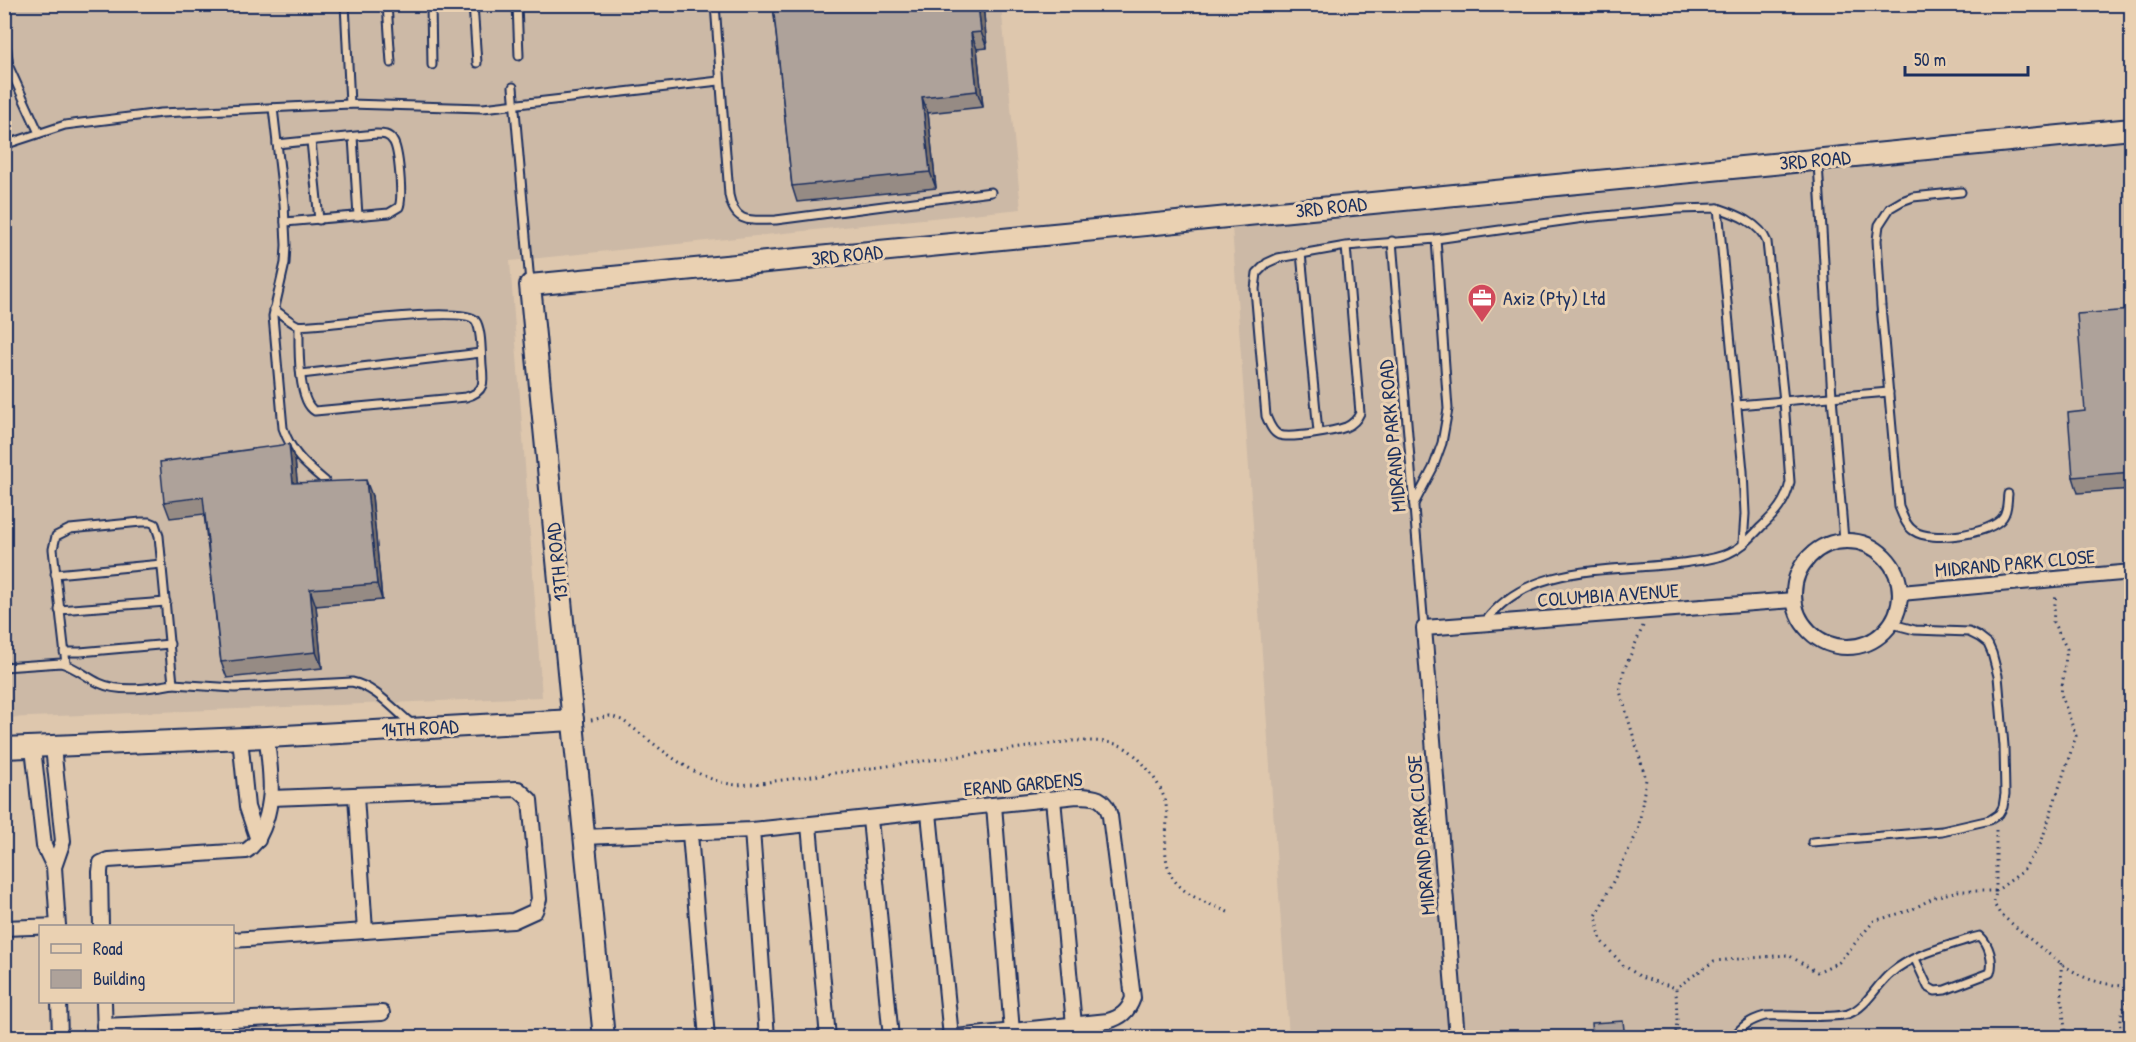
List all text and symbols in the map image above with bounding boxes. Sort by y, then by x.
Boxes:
scale bar [1905,39,2028,77]
text: 50 m [1914,47,1946,72]
street label: 3RD ROAD [1778,143,1852,176]
street label: 3RD ROAD [1294,189,1368,224]
street label: 3RD ROAD [810,237,884,272]
office icon: Axiz (Pty) Ltd [1466,282,1498,324]
place label: Axiz (Pty) Ltd [1503,284,1605,311]
street label: MIDRAND PARK ROAD [1371,358,1412,513]
street label: 13TH ROAD [539,521,574,603]
street label: MIDRAND PARK CLOSE [1934,542,2096,583]
street label: COLUMBIA AVENUE [1536,576,1680,613]
street label: 14TH ROAD [381,712,460,743]
street label: MIDRAND PARK CLOSE [1400,754,1441,916]
street label: ERAND GARDENS [962,765,1083,802]
legend [39,925,234,1003]
text: Road [93,936,123,961]
text: Building [93,966,145,991]

